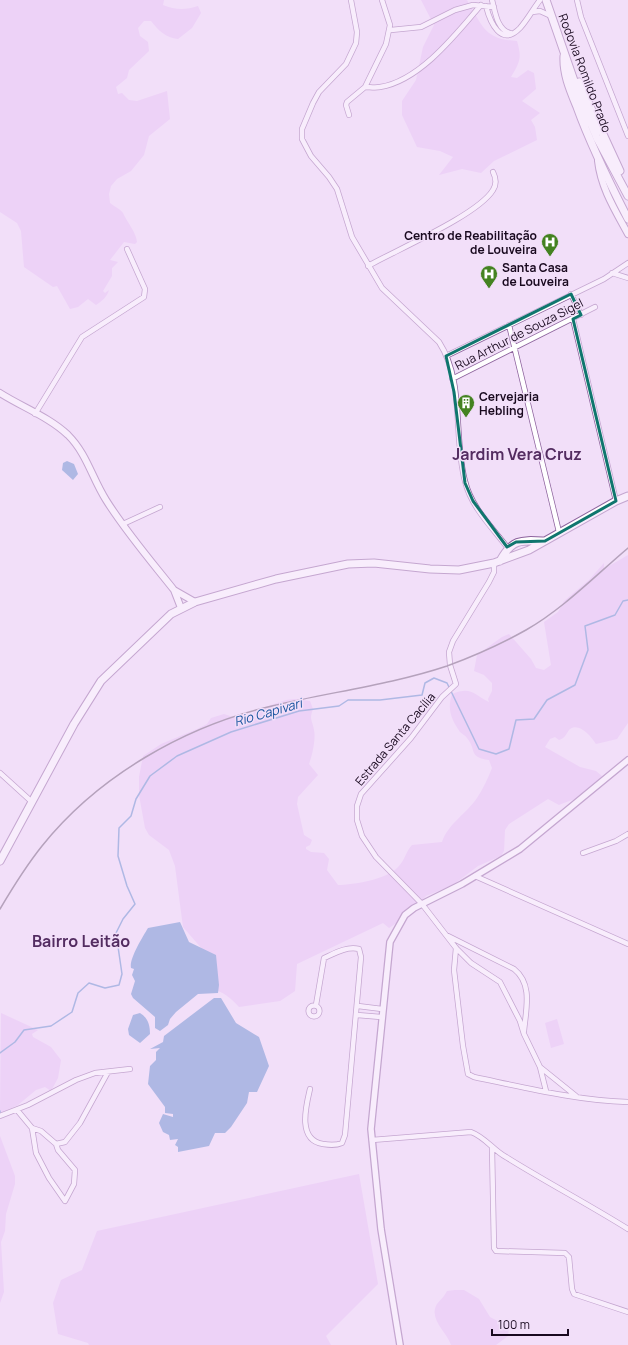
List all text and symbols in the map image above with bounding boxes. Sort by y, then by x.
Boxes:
street label: Rodovia Romildo Prado [555,11,615,135]
place label: Centro de Reabilitação de Louveira [404,227,537,258]
hospital icon: Centro de Reabilitação de Louveira [540,232,560,257]
place label: Santa Casa de Louveira [502,259,569,290]
hospital icon: Santa Casa de Louveira [479,264,499,289]
street label: Rua Arthur de Souza Sigel [452,294,586,374]
place label: Cervejaria Hebling [479,388,539,419]
building icon: Cervejaria Hebling [456,393,476,418]
district label: Jardim Vera Cruz [452,443,582,465]
street label: Estrada Santa Cacília [351,689,439,789]
water label: Rio Capivari [232,693,306,730]
district label: Bairro Leitão [32,930,130,952]
scale bar [492,1311,568,1337]
text: 100 m [498,1316,530,1333]

